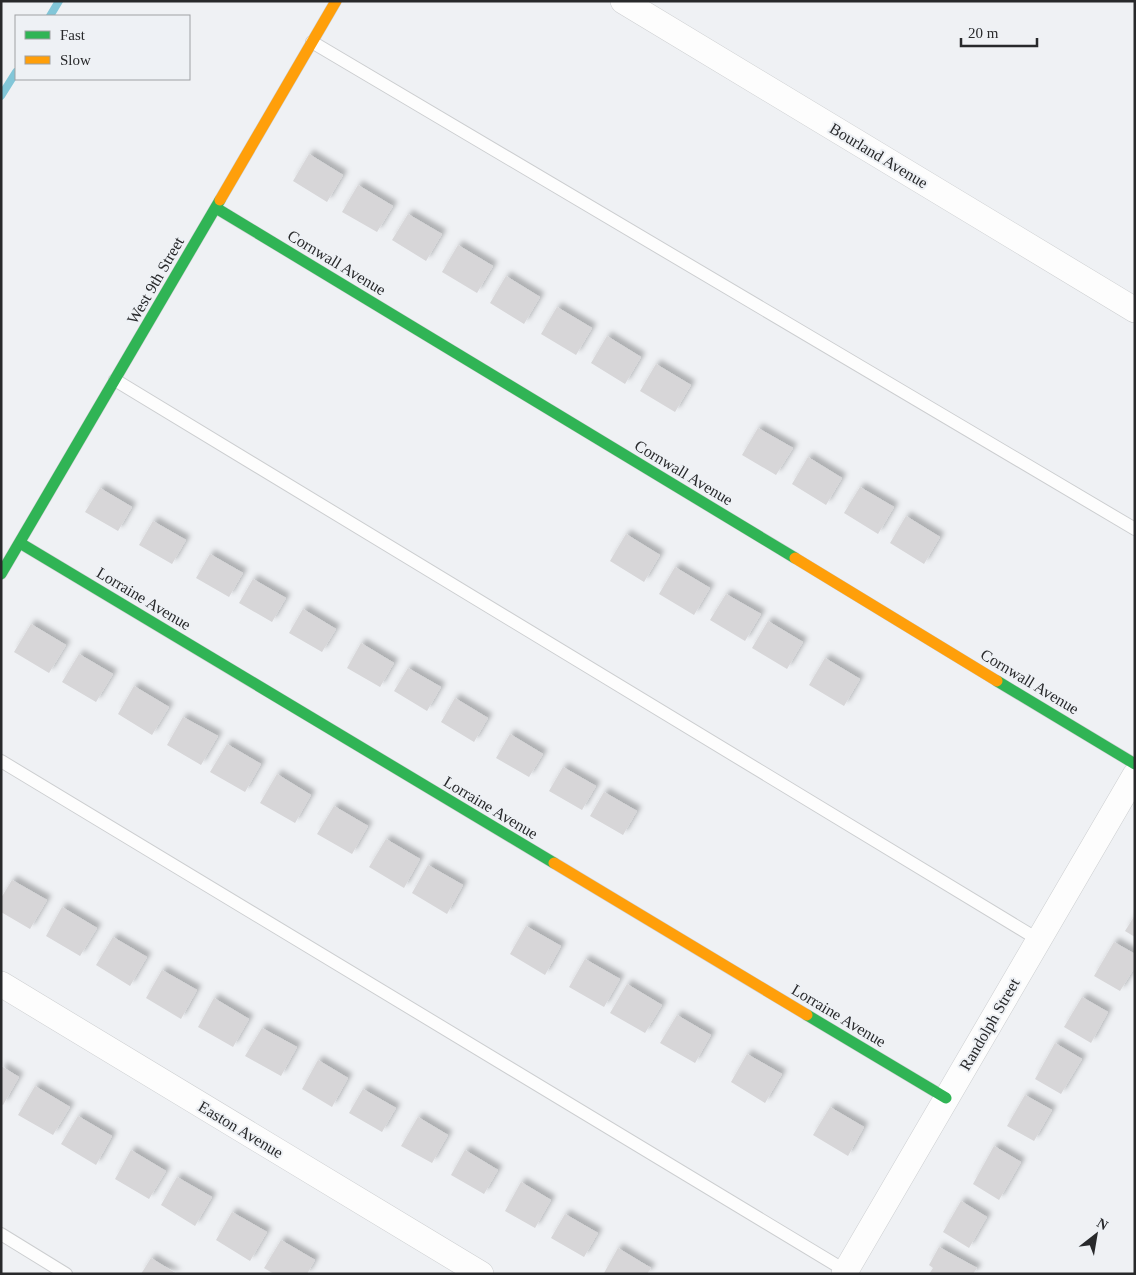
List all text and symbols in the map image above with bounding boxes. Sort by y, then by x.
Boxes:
legend [15,15,190,80]
scale bar [961,15,1037,47]
text: 20 m [968,25,999,41]
text: Fast [60,27,86,43]
text: Slow [60,52,91,68]
street label: Bourland Avenue [827,119,931,191]
street label: Cornwall Avenue [285,226,389,298]
street label: West 9th Street [124,233,187,327]
street label: Cornwall Avenue [632,436,736,508]
street label: Lorraine Avenue [94,564,194,633]
street label: Cornwall Avenue [978,645,1082,717]
street label: Lorraine Avenue [441,773,541,842]
street label: Randolph Street [956,975,1024,1074]
street label: Lorraine Avenue [789,981,889,1050]
street label: Easton Avenue [196,1098,286,1161]
north arrow [1071,1210,1121,1260]
text: N [1094,1215,1111,1233]

